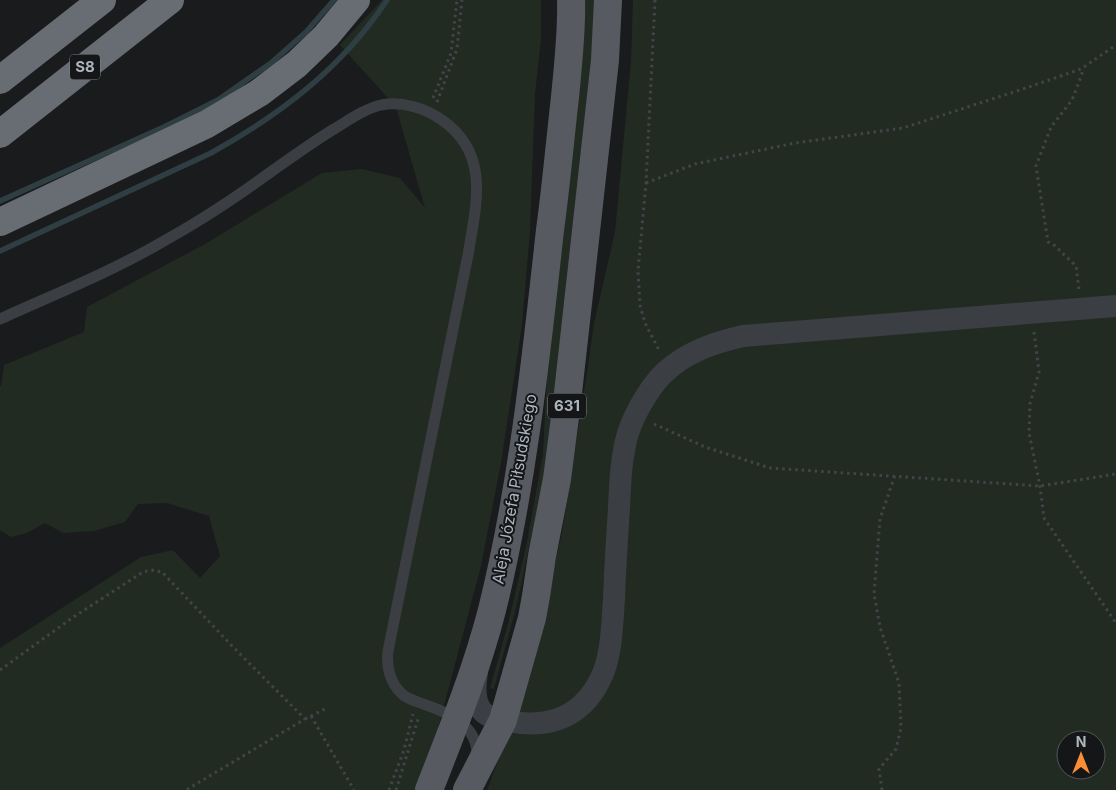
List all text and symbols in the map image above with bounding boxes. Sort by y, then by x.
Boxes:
road number: S8 [70,54,100,80]
street label: Aleja Józefa Piłsudskiego [487,392,541,586]
road number: 631 [548,394,586,418]
north arrow [1056,730,1106,780]
text: N [1076,733,1086,750]

